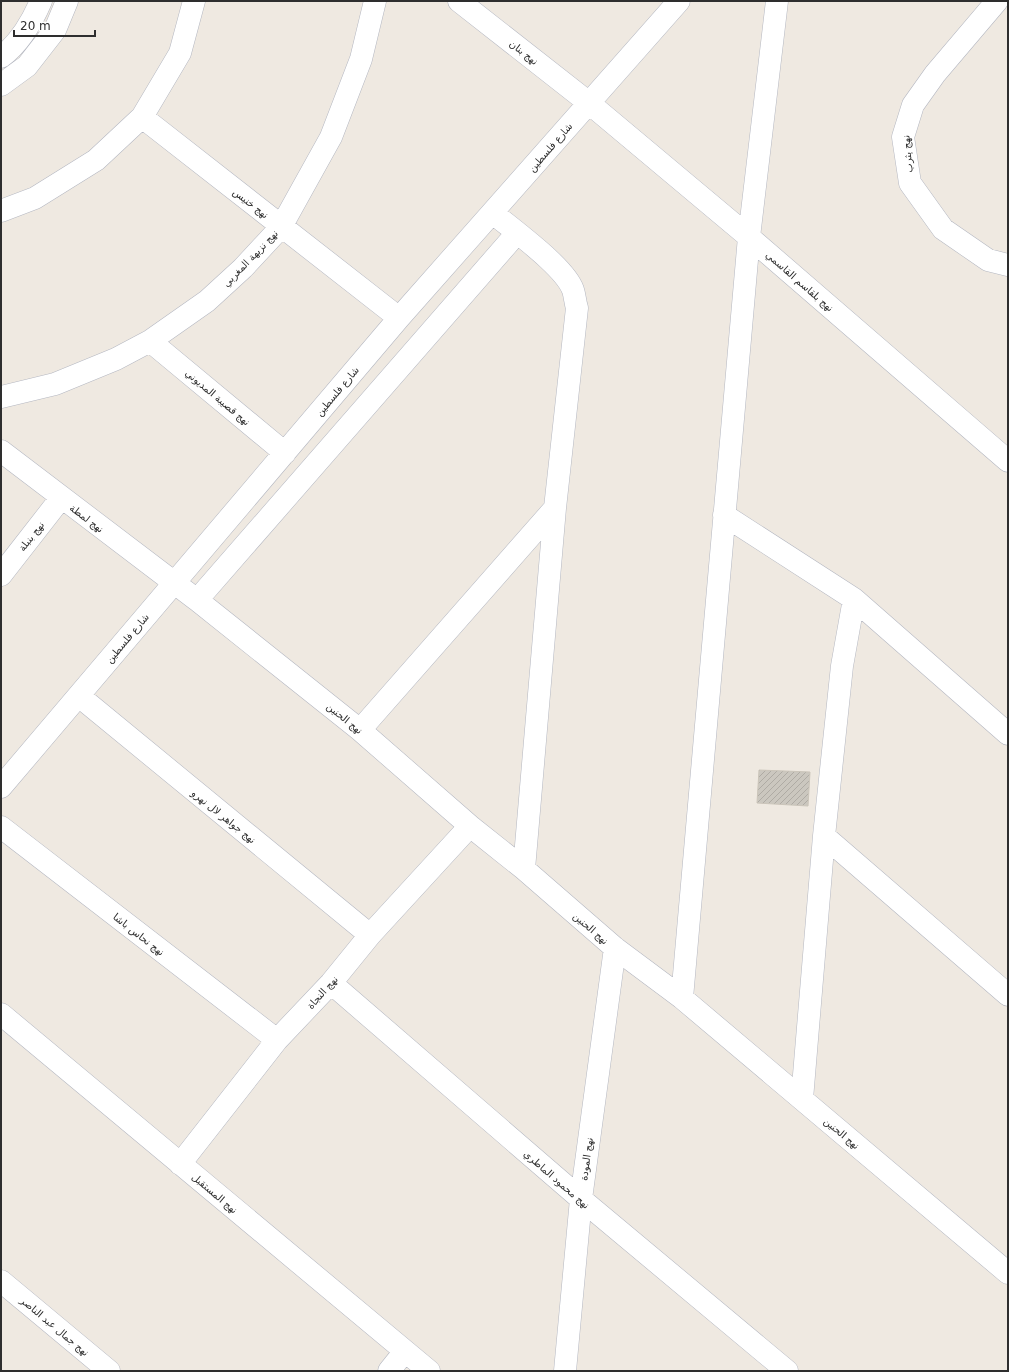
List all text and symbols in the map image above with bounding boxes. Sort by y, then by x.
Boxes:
scale bar [14,12,95,38]
text: 20 m [20,19,51,33]
street label: نهج بنان [507,38,540,68]
street label: شارع فلسطين [526,121,575,175]
street label: نهج يثرب [900,135,916,173]
street label: نهج خنيس [230,186,271,221]
street label: نهج نزيهة المغربي [221,228,281,290]
street label: نهج بلقاسم القاسمي [763,249,836,314]
street label: شارع فلسطين [313,364,362,419]
street label: نهج قصيبة المديوني [182,367,252,428]
street label: نهج لمطة [67,502,106,535]
street label: نهج بنبلة [16,519,47,554]
street label: شارع فلسطين [103,611,152,666]
street label: نهج الحنين [324,701,365,737]
street label: نهج جواهر لال نهرو [188,787,258,846]
street label: نهج الحنين [570,910,610,947]
street label: نهج نحاس باشا [110,911,166,959]
street label: نهج النجاة [305,974,341,1012]
street label: نهج الحنين [821,1115,862,1152]
street label: نهج المودة [578,1137,596,1182]
street label: نهج محمود الماطري [521,1148,592,1212]
street label: نهج المستقبل [189,1171,240,1216]
street label: نهج جمال عبد الناصر [17,1294,91,1359]

